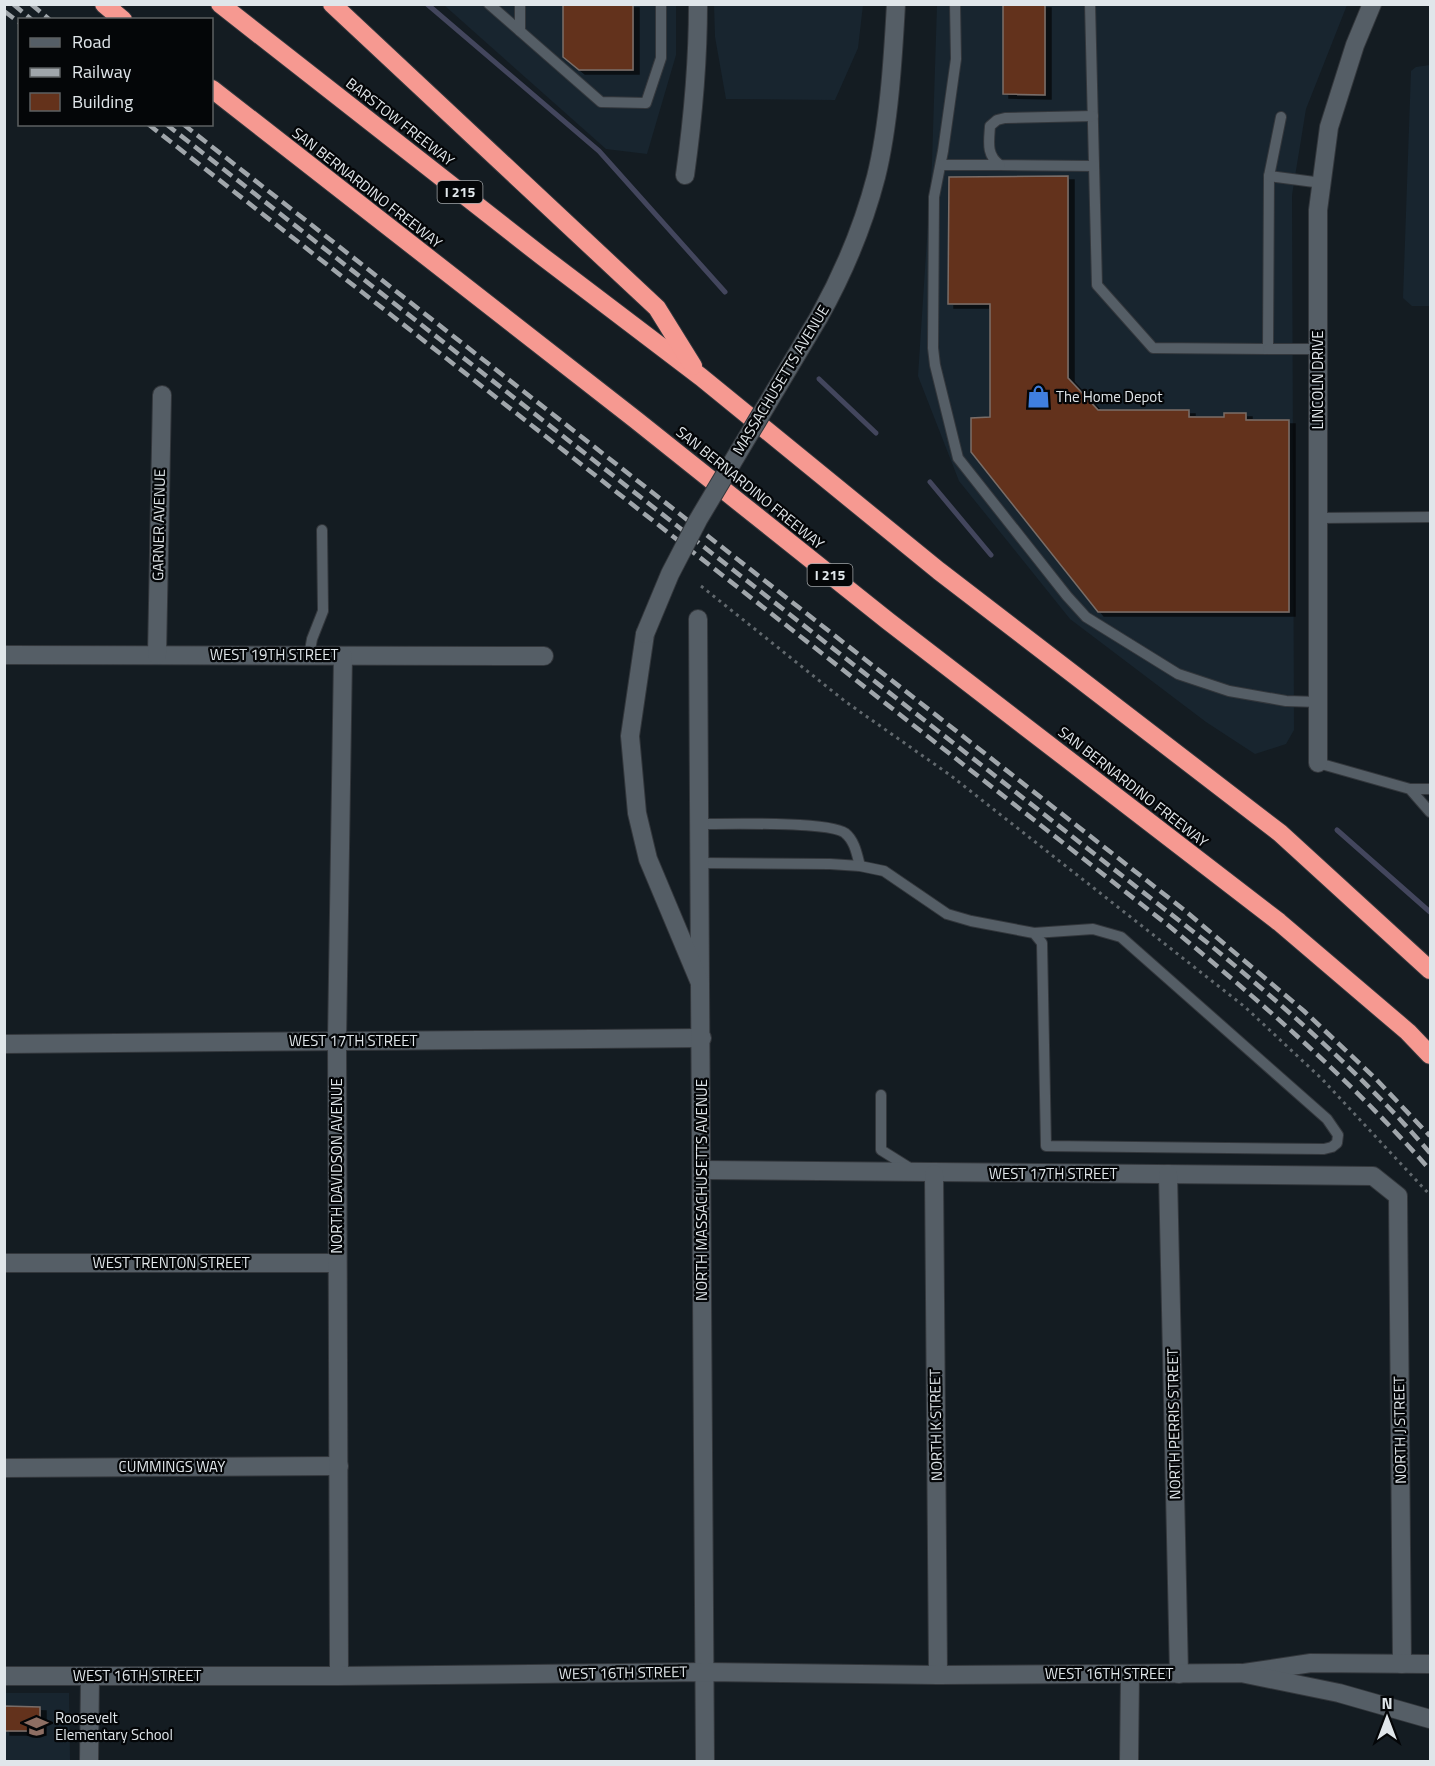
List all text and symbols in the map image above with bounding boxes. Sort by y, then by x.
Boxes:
legend [18,18,213,126]
text: Road [72,28,111,55]
text: Railway [72,58,132,85]
street label: BARSTOW FREEWAY [341,72,460,171]
text: Building [72,88,133,115]
street label: SAN BERNARDINO FREEWAY [287,122,447,254]
road number: I 215 [438,181,482,203]
street label: MASSACHUSETTS AVENUE [727,300,835,459]
street label: LINCOLN DRIVE [1306,330,1329,430]
shop icon: The Home Depot [1025,384,1051,410]
place label: The Home Depot [1056,385,1163,408]
street label: SAN BERNARDINO FREEWAY [671,420,829,555]
street label: GARNER AVENUE [146,469,171,581]
road number: I 215 [808,564,852,586]
street label: WEST 19TH STREET [210,643,338,666]
street label: SAN BERNARDINO FREEWAY [1053,721,1213,853]
street label: WEST 17TH STREET [289,1029,417,1052]
street label: NORTH DAVIDSON AVENUE [325,1078,348,1254]
street label: NORTH MASSACHUSETTS AVENUE [690,1079,713,1301]
street label: WEST 17TH STREET [989,1162,1117,1185]
street label: WEST TRENTON STREET [92,1251,250,1274]
street label: NORTH PERRIS STREET [1161,1348,1186,1500]
street label: NORTH K STREET [923,1369,948,1481]
street label: NORTH J STREET [1387,1376,1412,1484]
street label: CUMMINGS WAY [119,1455,225,1478]
street label: WEST 16TH STREET [558,1660,688,1685]
street label: WEST 16TH STREET [1045,1662,1173,1685]
street label: WEST 16TH STREET [73,1664,201,1687]
north arrow [1357,1688,1417,1748]
text: N [1381,1691,1393,1715]
place label: Roosevelt Elementary School [55,1706,173,1746]
school or university icon: Roosevelt Elementary School [24,1714,50,1740]

